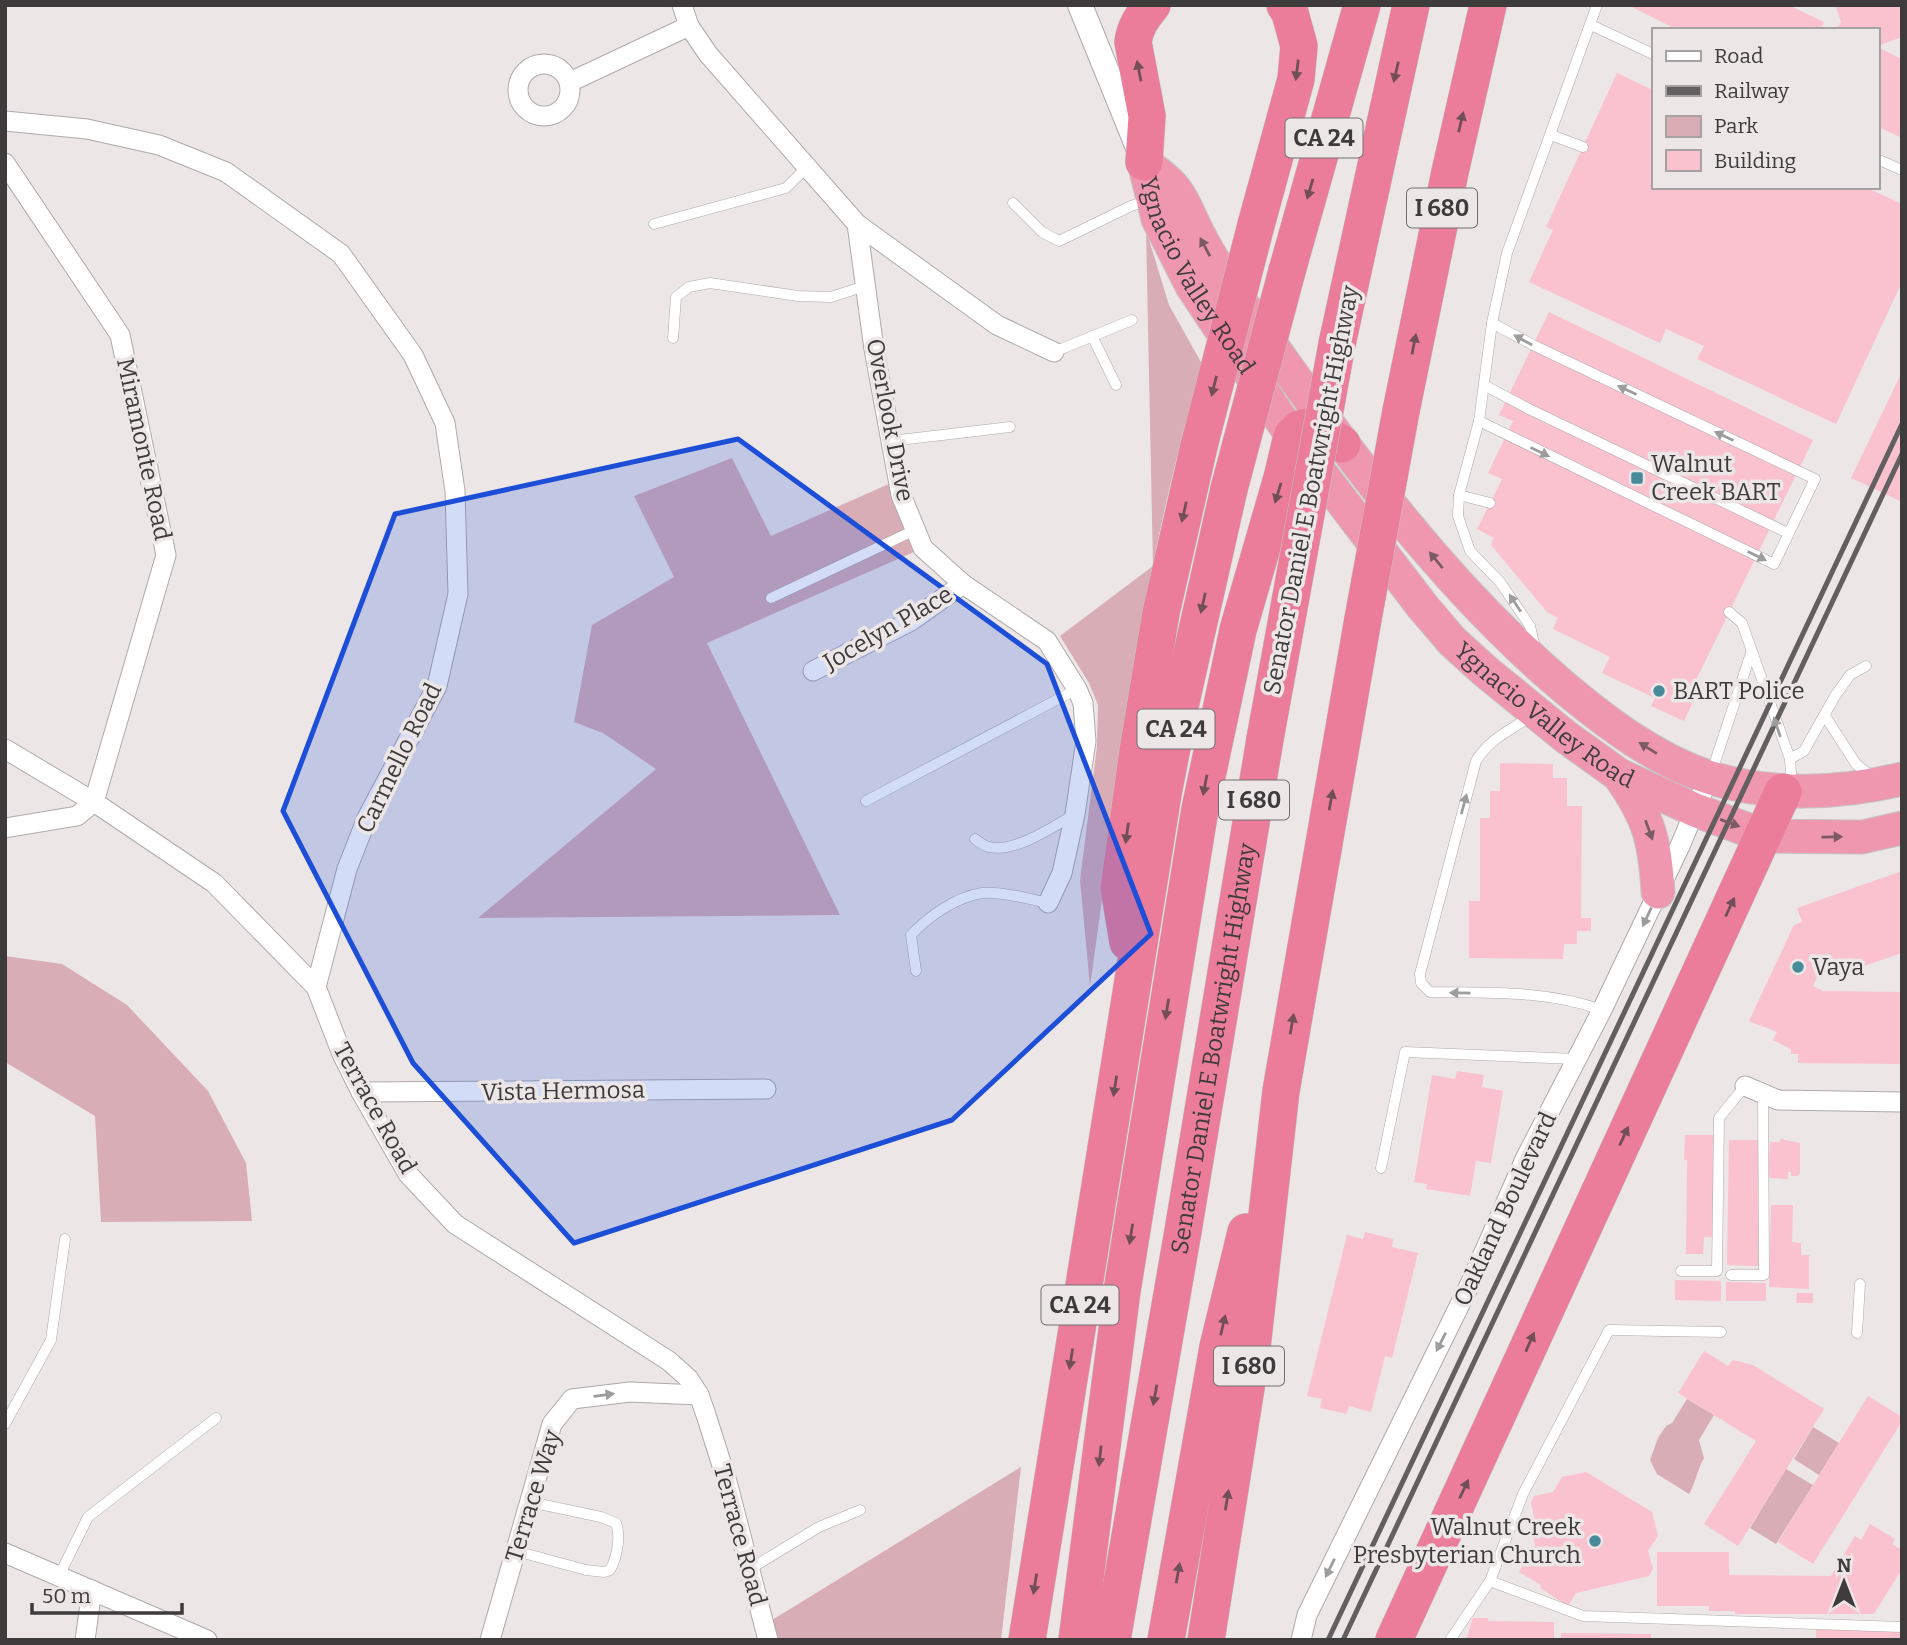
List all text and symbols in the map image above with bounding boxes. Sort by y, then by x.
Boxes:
legend [1652,28,1879,189]
text: Road [1714,43,1763,69]
one-way arrow [1133,60,1144,82]
one-way arrow [1291,60,1302,82]
one-way arrow [1390,61,1401,83]
text: Railway [1714,78,1790,104]
one-way arrow [1456,111,1467,133]
text: Park [1714,113,1758,139]
road number: CA 24 [1286,119,1362,158]
text: Building [1714,148,1797,174]
street label: Ygnacio Valley Road [1134,174,1261,379]
one-way arrow [1304,179,1314,200]
road number: I 680 [1407,188,1477,228]
one-way arrow [1199,237,1211,257]
street label: Senator Daniel E Boatwright Highway [1258,283,1364,697]
one-way arrow [1409,333,1420,355]
one-way arrow [1513,334,1533,346]
street label: Overlook Drive [861,336,919,504]
street label: Miramonte Road [111,355,177,543]
one-way arrow [1209,376,1219,397]
one-way arrow [1617,384,1638,395]
one-way arrow [1714,430,1734,441]
one-way arrow [1530,446,1550,457]
place label: Walnut Creek BART [1651,450,1780,506]
marker: Walnut Creek BART [1629,470,1645,486]
one-way arrow [1272,483,1282,504]
one-way arrow [1178,501,1189,523]
one-way arrow [1747,550,1767,561]
one-way arrow [1429,552,1444,569]
street label: Jocelyn Place [818,580,957,677]
one-way arrow [1197,592,1208,614]
one-way arrow [1508,593,1521,613]
street label: Ygnacio Valley Road [1449,636,1639,794]
place label: BART Police [1673,677,1805,705]
street label: Carmello Road [351,678,447,838]
marker: BART Police [1651,683,1667,699]
road number: CA 24 [1138,709,1214,748]
one-way arrow [1771,717,1782,738]
one-way arrow [1638,742,1657,755]
one-way arrow [1199,774,1210,796]
road number: I 680 [1219,780,1289,820]
one-way arrow [1326,789,1337,811]
one-way arrow [1459,793,1470,815]
one-way arrow [1719,817,1740,828]
one-way arrow [1644,819,1655,840]
one-way arrow [1121,822,1132,844]
one-way arrow [1821,832,1843,843]
street label: Senator Daniel E Boatwright Highway [1165,841,1261,1256]
one-way arrow [1725,897,1736,917]
one-way arrow [1641,907,1652,927]
place label: Vaya [1812,953,1864,981]
marker: Vaya [1790,959,1806,975]
one-way arrow [1449,987,1471,998]
one-way arrow [1162,998,1173,1020]
one-way arrow [1287,1013,1298,1035]
street label: Terrace Road [327,1038,423,1178]
one-way arrow [1109,1075,1120,1097]
street label: Vista Hermosa [481,1076,645,1106]
street label: Oakland Boulevard [1448,1108,1562,1310]
one-way arrow [1619,1125,1630,1146]
one-way arrow [1125,1223,1136,1245]
road number: CA 24 [1042,1286,1118,1324]
one-way arrow [1218,1314,1229,1336]
one-way arrow [1435,1332,1446,1352]
one-way arrow [1525,1332,1536,1353]
road number: I 680 [1214,1346,1284,1386]
one-way arrow [1065,1349,1076,1371]
one-way arrow [1149,1384,1160,1406]
one-way arrow [593,1389,615,1400]
street label: Terrace Way [500,1426,566,1565]
one-way arrow [1095,1445,1106,1467]
street label: Terrace Road [708,1461,772,1609]
one-way arrow [1458,1478,1469,1499]
one-way arrow [1222,1489,1233,1511]
place label: Walnut Creek Presbyterian Church [1353,1513,1581,1569]
marker: Walnut Creek Presbyterian Church [1587,1533,1603,1549]
north arrow [1809,1547,1879,1617]
text: N [1837,1554,1852,1577]
one-way arrow [1324,1558,1335,1578]
one-way arrow [1173,1561,1184,1583]
scale bar [32,1572,182,1616]
one-way arrow [1030,1573,1041,1595]
text: 50 m [42,1583,91,1609]

